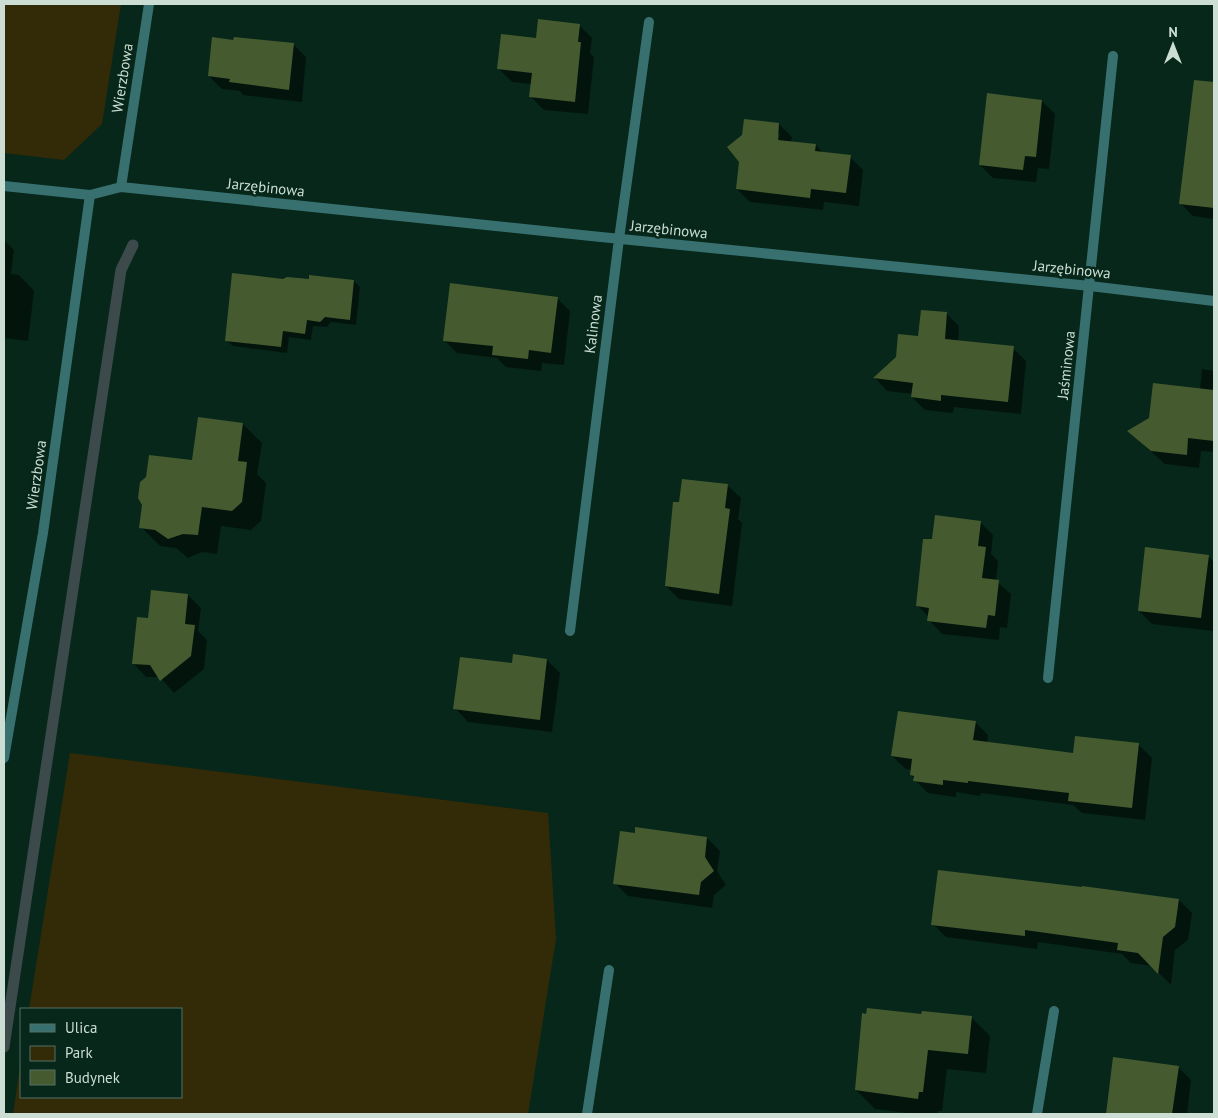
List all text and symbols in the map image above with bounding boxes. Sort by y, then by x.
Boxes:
north arrow [1148,20,1198,70]
text: N [1168,23,1178,41]
street label: Wierzbowa [107,42,137,114]
street label: Jarzębinowa [225,173,306,201]
street label: Jarzębinowa [628,215,709,243]
street label: Jarzębinowa [1031,255,1112,283]
street label: Kalinowa [580,294,606,354]
street label: Jaśminowa [1053,330,1079,401]
street label: Wierzbowa [22,439,50,511]
legend [20,1008,182,1098]
text: Ulica [65,1018,97,1037]
text: Park [65,1043,93,1062]
text: Budynek [65,1068,121,1087]

